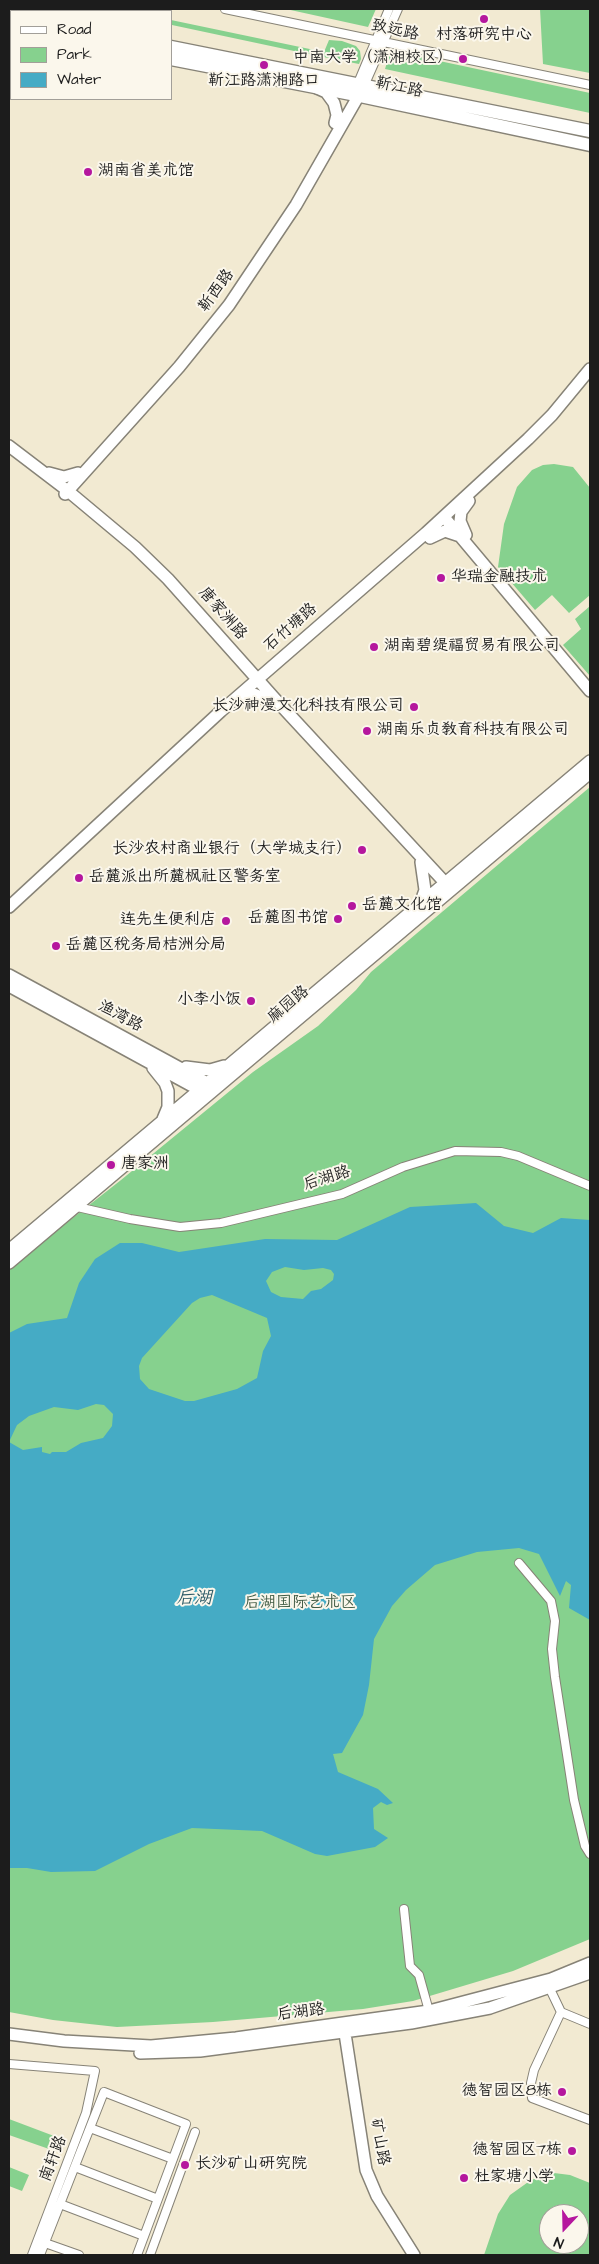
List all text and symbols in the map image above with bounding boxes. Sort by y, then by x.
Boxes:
legend [10,10,172,100]
marker: 村落研究中心 [478,13,490,25]
street label: 致远路 [370,17,420,45]
text: Road [57,19,91,40]
place label: 村落研究中心 [436,26,532,46]
text: Park [57,44,92,65]
place label: 中南大学（潇湘校区） [293,49,453,69]
marker: 中南大学（潇湘校区） [457,53,469,65]
marker: 靳江路潇湘路口 [258,59,270,71]
text: Water [57,69,101,90]
place label: 靳江路潇湘路口 [208,72,320,92]
street label: 靳江路 [374,74,424,102]
place label: 湖南省美术馆 [98,162,194,182]
marker: 湖南省美术馆 [82,166,94,178]
street label: 靳西路 [195,266,239,316]
place label: 华瑞金融技术 [451,568,547,588]
marker: 华瑞金融技术 [435,572,447,584]
street label: 唐家洲路 [194,584,250,644]
street label: 石竹塘路 [261,600,321,656]
place label: 湖南碧缇福贸易有限公司 [384,637,560,657]
marker: 湖南碧缇福贸易有限公司 [368,641,380,653]
place label: 长沙神漫文化科技有限公司 [212,697,404,717]
marker: 长沙神漫文化科技有限公司 [408,701,420,713]
place label: 湖南乐贞教育科技有限公司 [377,721,569,741]
marker: 湖南乐贞教育科技有限公司 [361,725,373,737]
place label: 长沙农村商业银行（大学城支行） [112,840,352,860]
marker: 长沙农村商业银行（大学城支行） [356,844,368,856]
place label: 岳麓派出所麓枫社区警务室 [89,868,281,888]
marker: 岳麓派出所麓枫社区警务室 [73,872,85,884]
place label: 岳麓文化馆 [362,896,442,916]
marker: 岳麓文化馆 [346,900,358,912]
place label: 岳麓图书馆 [248,909,328,929]
place label: 连先生便利店 [120,911,216,931]
marker: 岳麓图书馆 [332,913,344,925]
marker: 连先生便利店 [220,915,232,927]
place label: 岳麓区税务局桔洲分局 [66,936,226,956]
marker: 岳麓区税务局桔洲分局 [50,940,62,952]
street label: 麻园路 [264,982,314,1028]
place label: 小李小饭 [177,991,241,1011]
marker: 小李小饭 [245,995,257,1007]
street label: 渔湾路 [94,997,146,1037]
place label: 唐家洲 [121,1155,169,1175]
marker: 唐家洲 [105,1159,117,1171]
street label: 后湖路 [301,1163,353,1195]
water label: 后湖 [176,1588,212,1610]
park label: 后湖国际艺术区 [244,1594,356,1614]
street label: 后湖路 [276,2001,326,2025]
place label: 徳智园区8栋 [462,2082,552,2102]
marker: 徳智园区8栋 [556,2086,568,2098]
street label: 矿山路 [365,2117,393,2167]
street label: 南轩路 [36,2133,72,2185]
place label: 徳智园区7栋 [472,2141,562,2161]
marker: 徳智园区7栋 [566,2145,578,2157]
place label: 长沙矿山研究院 [195,2155,307,2175]
marker: 长沙矿山研究院 [179,2159,191,2171]
place label: 杜家塘小学 [474,2168,554,2188]
marker: 杜家塘小学 [458,2172,470,2184]
north arrow [539,2204,589,2254]
text: N [551,2231,567,2253]

